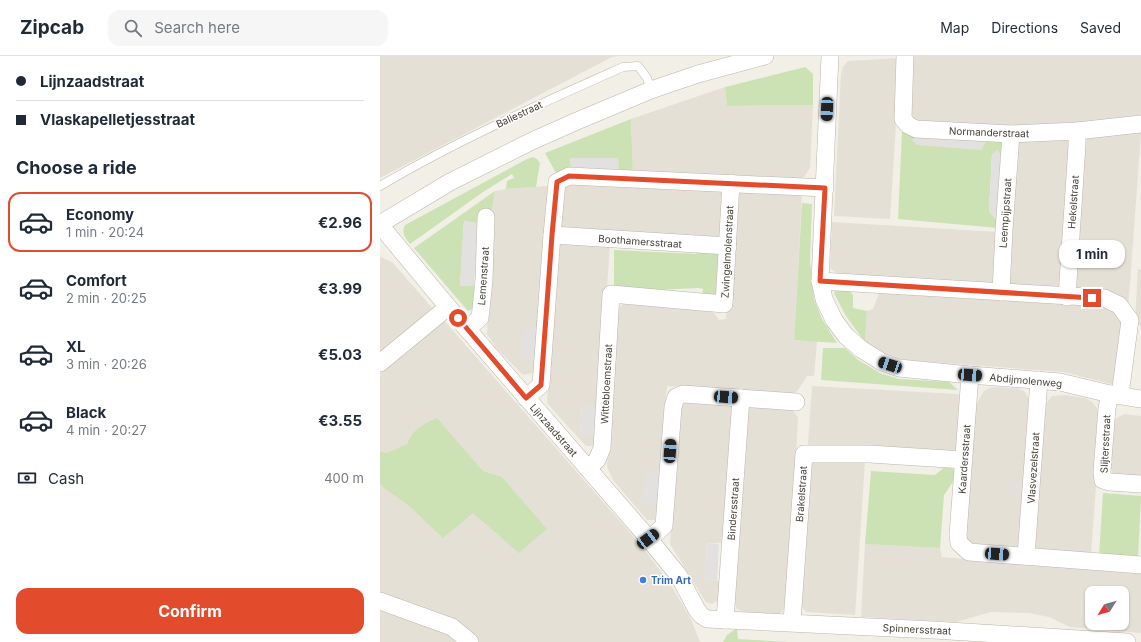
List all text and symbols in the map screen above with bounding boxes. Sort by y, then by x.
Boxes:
search box [108,10,388,46]
text: Zipcab [20,16,84,39]
icon: search [122,17,144,39]
text: Search here [154,18,240,37]
text: Map [940,19,969,36]
text: Directions [991,19,1058,36]
text: Saved [1080,19,1121,36]
text: Lijnzaadstraat [40,72,144,91]
car [821,97,833,121]
street label: Baliestraat [494,98,545,130]
text: Vlaskapelletjesstraat [40,110,195,129]
street label: Normanderstraat [949,125,1030,139]
text: Choose a ride [16,157,137,178]
street label: Hekelstraat [1065,174,1081,229]
street label: Leempijpstraat [997,177,1013,248]
icon: car [18,204,54,240]
text: Economy [66,205,134,224]
street label: Zwingelmolenstraat [719,205,735,299]
text: €2.96 [318,213,362,232]
text: 1 min · 20:24 [66,224,144,240]
street label: Boothamersstraat [598,232,683,250]
callout: 1 min [1059,240,1125,268]
street label: Lemenstraat [475,246,491,306]
text: 1 min [1076,246,1108,262]
icon: car [18,270,54,306]
text: Comfort [66,271,127,290]
text: €3.99 [318,279,362,298]
route end [1083,289,1101,307]
text: 2 min · 20:25 [66,290,147,306]
route start [449,309,467,327]
icon: car [18,336,54,372]
text: XL [66,337,86,356]
street label: Wittebloemstraat [598,343,614,424]
text: €5.03 [318,345,362,364]
text: 3 min · 20:26 [66,356,147,372]
car [877,356,903,374]
car [958,368,982,382]
street label: Abdijmolenweg [989,371,1063,389]
car [714,390,738,404]
street label: Lijnzaadstraat [528,401,581,459]
icon: car [18,402,54,438]
text: Black [66,403,106,422]
text: €3.55 [318,411,362,430]
street label: Slijtersstraat [1097,414,1113,474]
text: 4 min · 20:27 [66,422,147,438]
street label: Kaardersstraat [956,423,972,494]
street label: Vlasvezelstraat [1025,431,1042,504]
car [663,439,677,463]
street label: Brakelstraat [793,465,809,522]
icon: cash [16,467,38,489]
text: Cash [48,469,84,488]
text: 400 m [324,470,364,486]
street label: Bindersstraat [725,477,741,541]
car [635,527,661,551]
car [985,547,1009,561]
place label: Trim Art [651,574,691,586]
marker: Trim Art [638,575,648,585]
north arrow [1085,586,1129,630]
map controls [1085,586,1129,630]
button: Confirm [16,588,364,634]
street label: Spinnersstraat [882,621,952,637]

